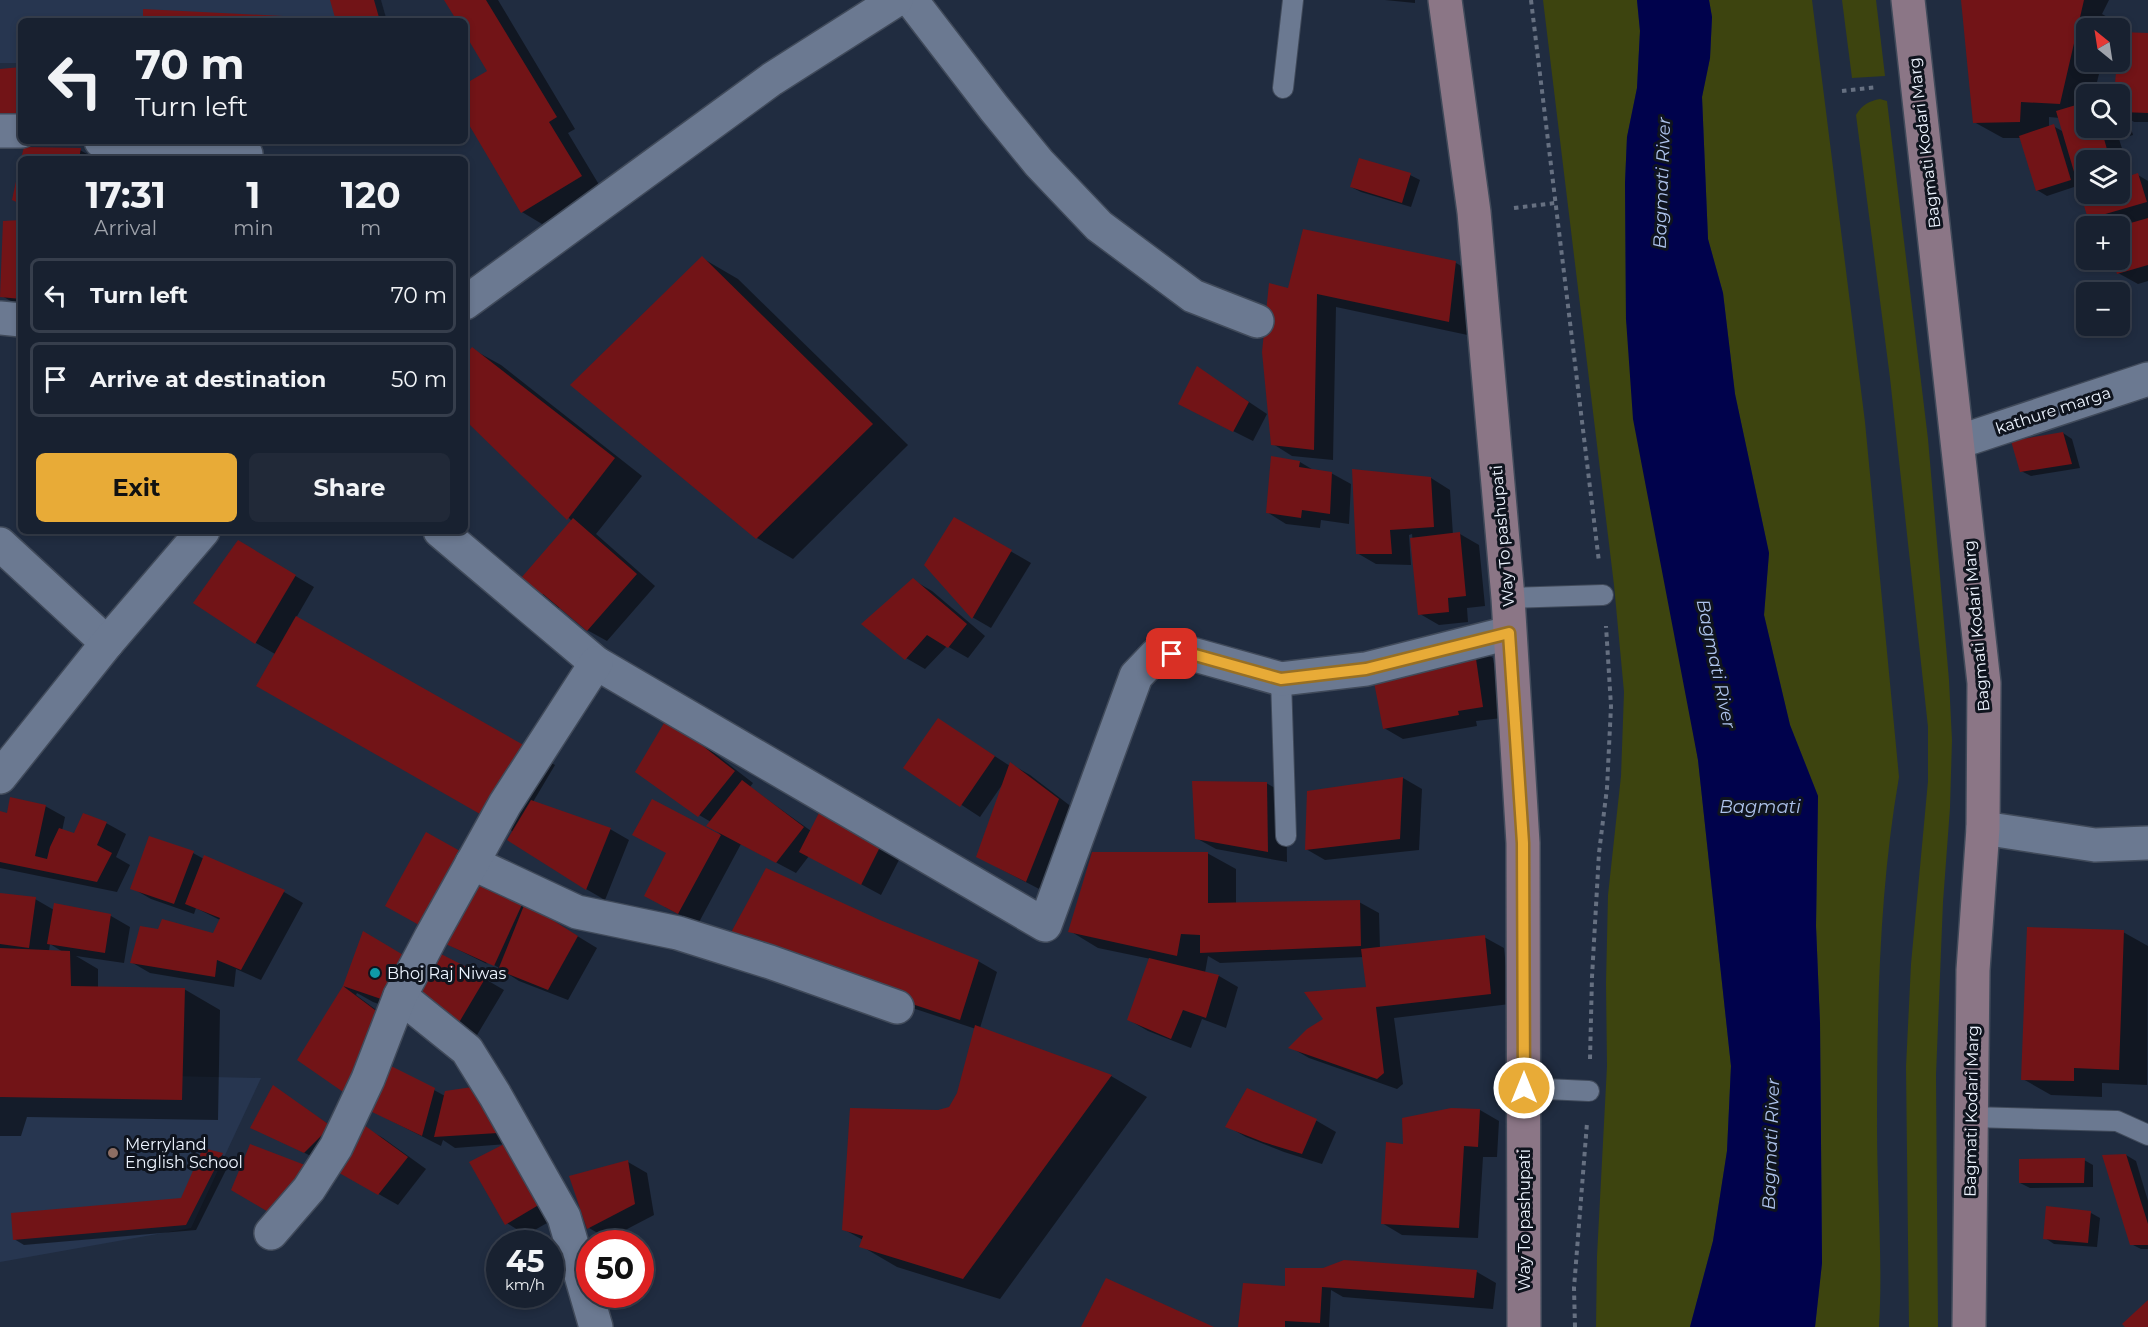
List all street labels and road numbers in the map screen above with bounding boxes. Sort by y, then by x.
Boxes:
street label: Bagmati Kodari Marg [1905,56,1944,229]
street label: kathure marga [1993,383,2113,438]
street label: Way To pashupati [1487,464,1518,608]
street label: Bagmati Kodari Marg [1960,540,1993,712]
street label: Bagmati Kodari Marg [1961,1025,1982,1197]
street label: Way To pashupati [1515,1149,1534,1291]

